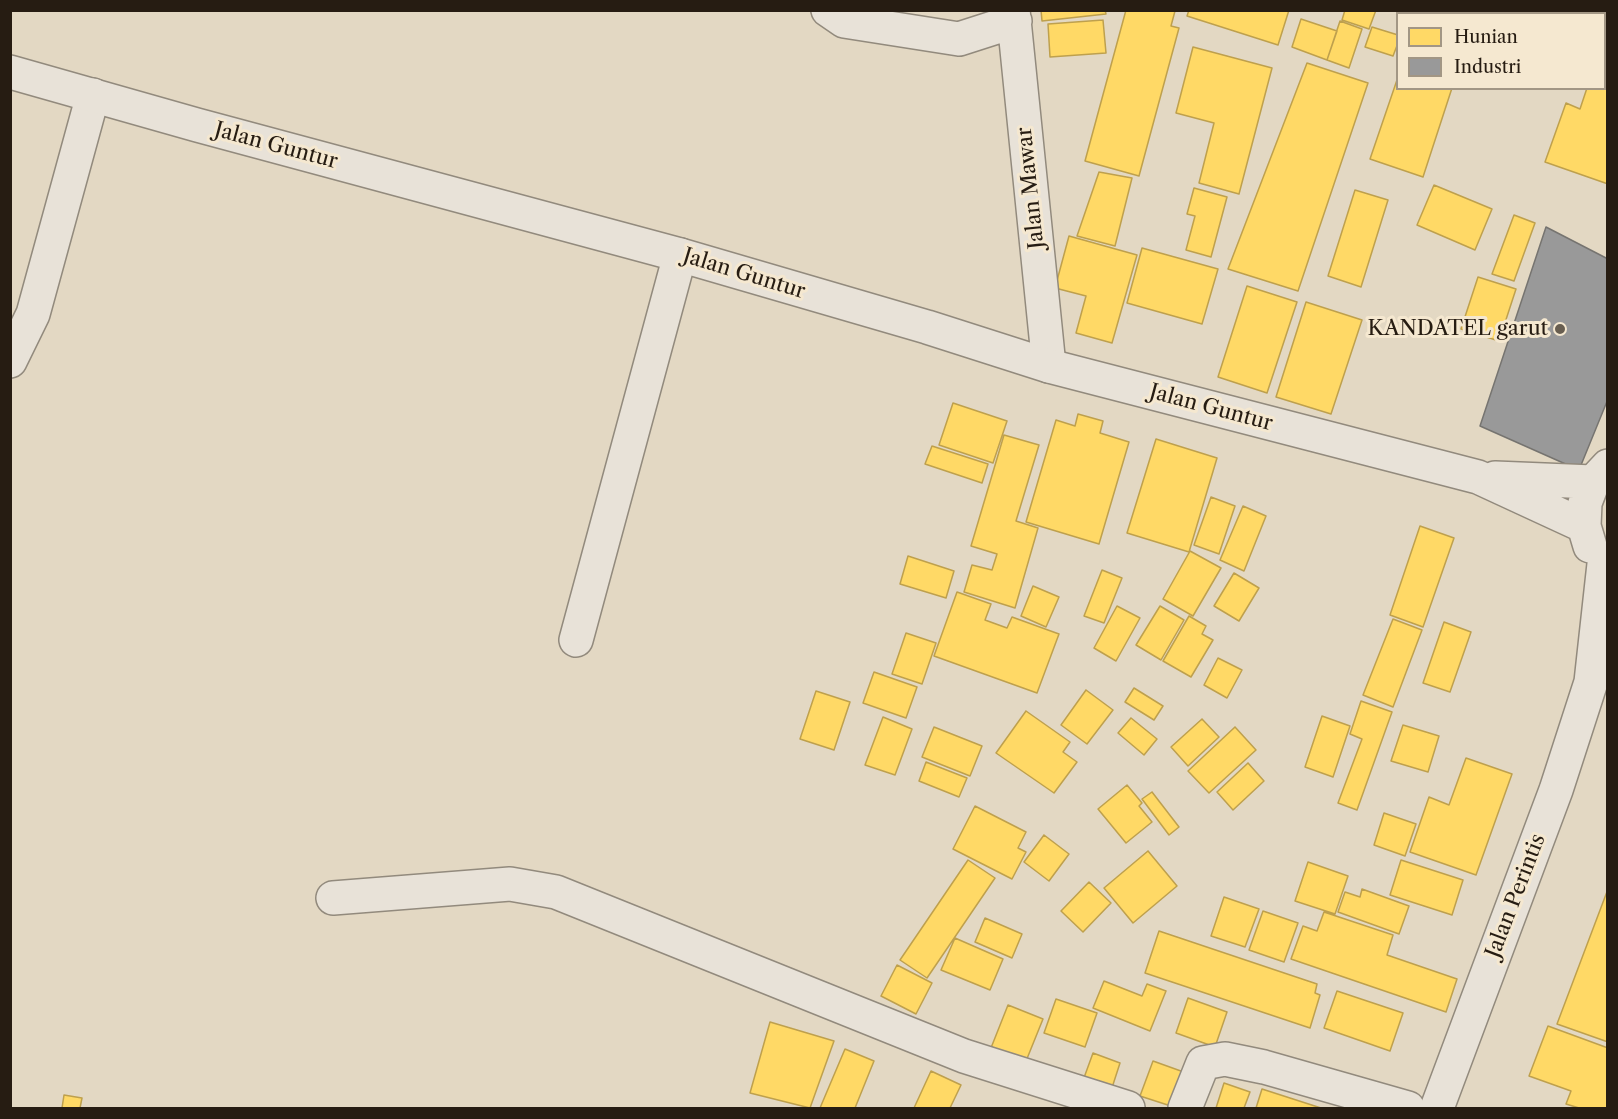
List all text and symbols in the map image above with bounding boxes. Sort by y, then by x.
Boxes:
legend [1396,12,1606,90]
text: Hunian [1454,26,1518,48]
text: Industri [1454,56,1521,78]
street label: Jalan Guntur [212,117,340,175]
street label: Jalan Mawar [1012,126,1050,250]
street label: Jalan Guntur [680,243,808,305]
place label: KANDATEL garut [1368,316,1548,342]
marker: KANDATEL garut [1553,322,1567,336]
street label: Jalan Guntur [1147,379,1275,437]
street label: Jalan Perintis [1481,830,1551,962]

